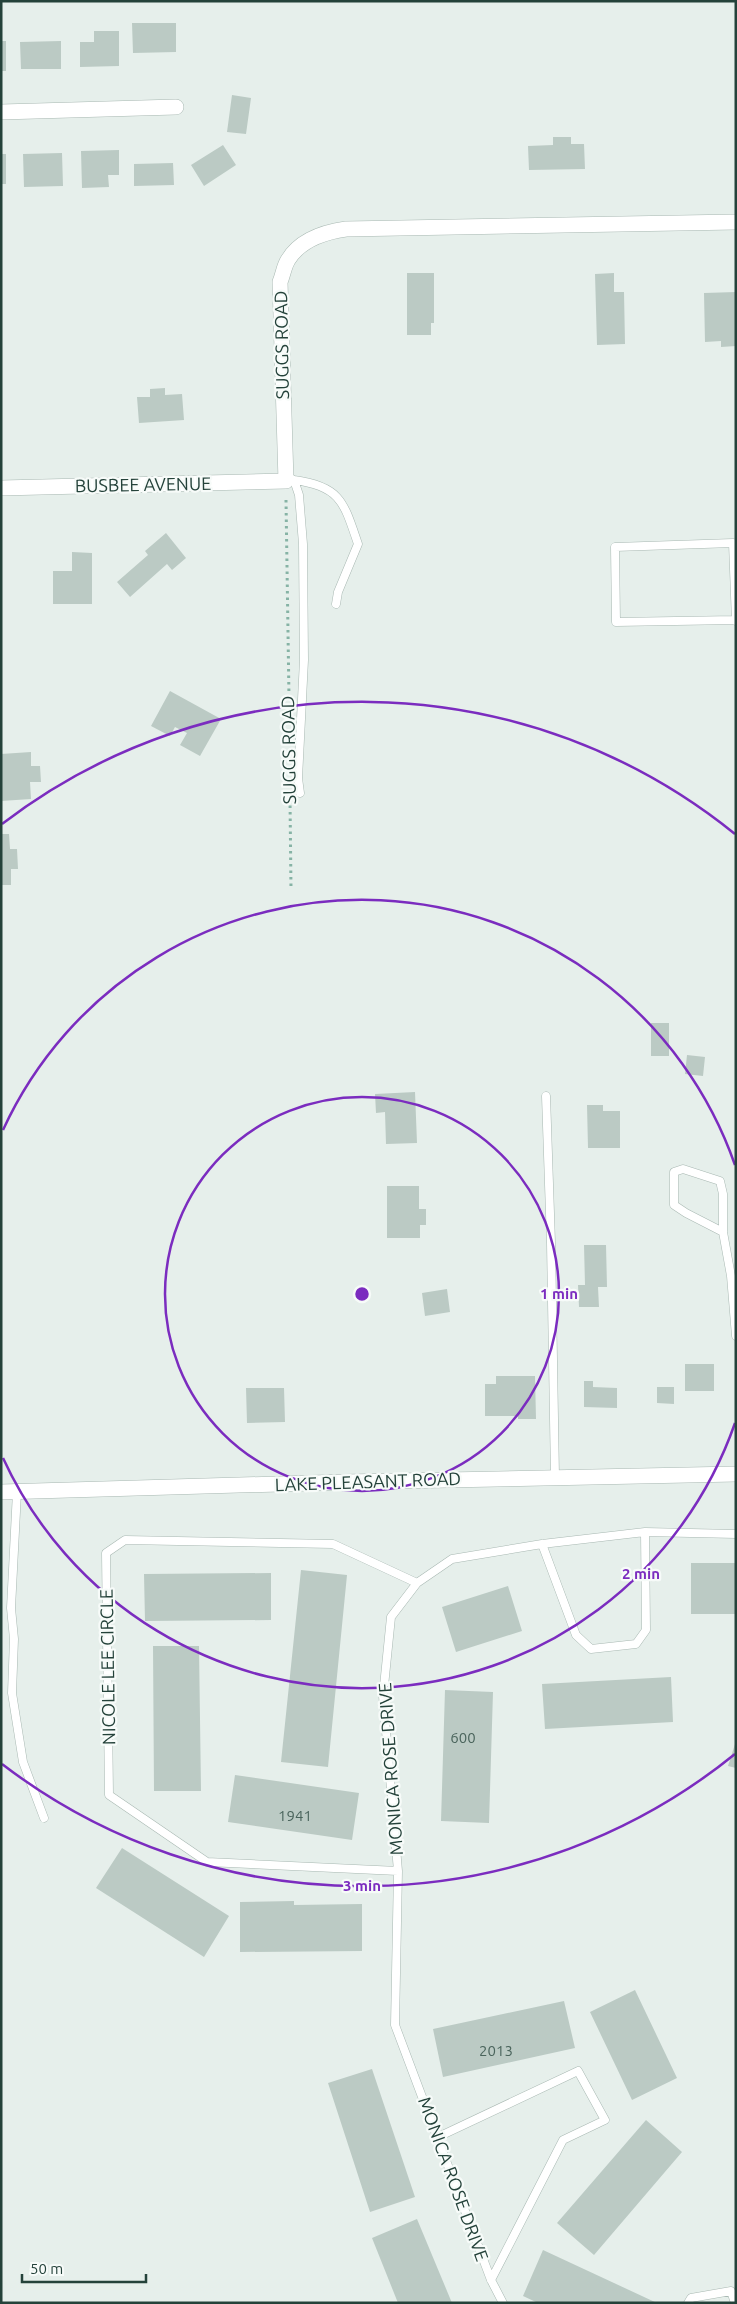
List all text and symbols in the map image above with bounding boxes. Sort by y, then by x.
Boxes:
street label: SUGGS ROAD [270,291,292,399]
street label: BUSBEE AVENUE [75,473,211,495]
street label: SUGGS ROAD [277,696,299,804]
centre of rings [353,1285,371,1303]
text: 1 min [540,1285,578,1302]
street label: LAKE PLEASANT ROAD [275,1468,461,1494]
text: 2 min [622,1565,660,1582]
street label: NICOLE LEE CIRCLE [96,1589,118,1745]
street label: MONICA ROSE DRIVE [374,1682,406,1856]
house number: 600 [450,1729,476,1746]
house number: 1941 [278,1807,312,1824]
text: 3 min [343,1877,381,1894]
house number: 2013 [479,2042,513,2059]
street label: MONICA ROSE DRIVE [415,2094,493,2263]
scale bar [22,2252,146,2284]
text: 50 m [30,2260,63,2277]

